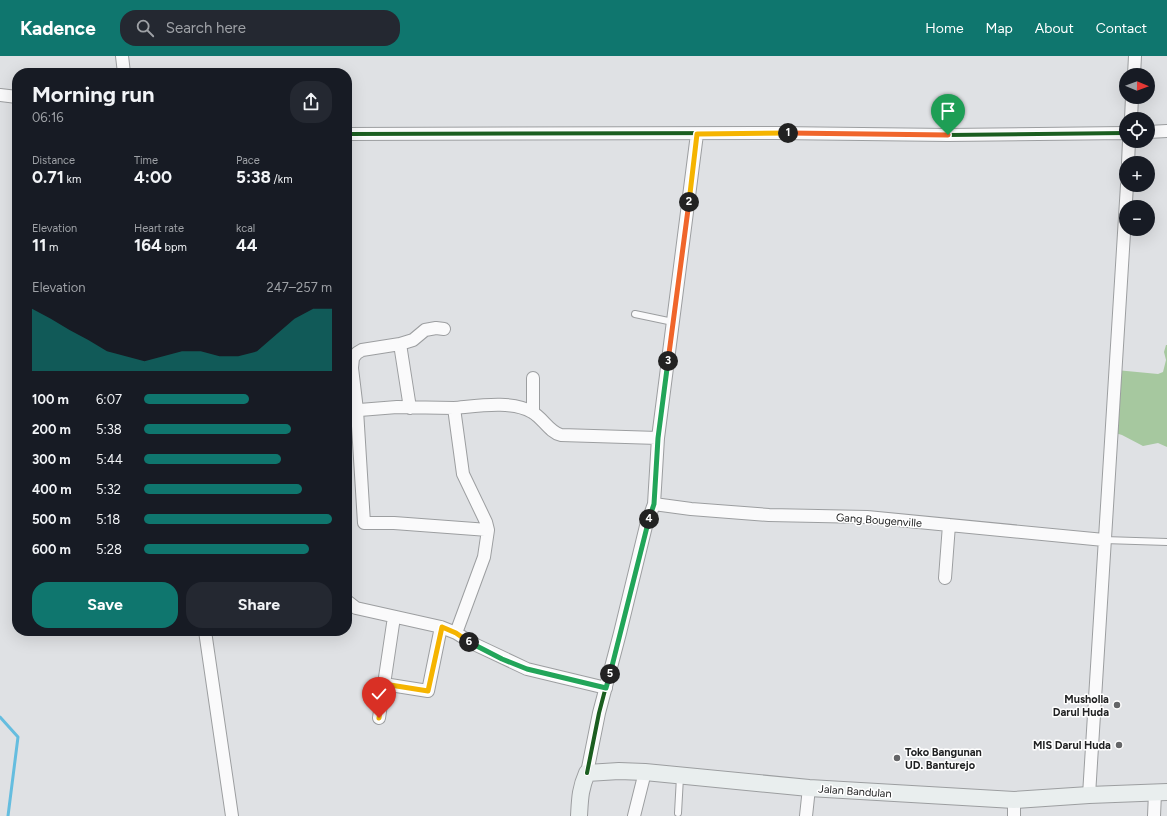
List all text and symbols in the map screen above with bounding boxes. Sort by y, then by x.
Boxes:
search box [120,10,400,46]
text: Kadence [20,17,96,40]
icon: search [134,17,156,39]
text: Search here [166,19,246,37]
text: Home [925,20,964,37]
text: Map [986,20,1013,37]
text: About [1035,20,1074,37]
text: Contact [1096,20,1147,37]
north arrow [1119,68,1155,104]
map controls [1119,68,1155,236]
text: Morning run [32,81,155,108]
button: share [290,81,332,123]
pin [931,94,965,135]
icon: arrive [937,100,959,122]
text: 06:16 [32,110,64,125]
button: locate [1119,112,1155,148]
pin: 1 [778,123,798,143]
text: 1 [786,126,790,139]
text: Distance [32,154,75,167]
text: Time [134,154,158,167]
text: Pace [236,154,260,167]
button: + [1119,156,1155,192]
text: 0.71 [32,167,64,187]
text: 4:00 [134,167,172,187]
text: 5:38 [236,167,271,187]
text: km [64,173,81,186]
text: /km [271,173,293,186]
pin: 2 [679,192,699,212]
text: 2 [686,195,692,208]
button: − [1119,200,1155,236]
text: Elevation [32,222,77,235]
text: Heart rate [134,222,184,235]
text: kcal [236,222,255,235]
text: 11 [32,235,46,255]
text: 164 [134,235,162,255]
text: 44 [236,235,258,255]
text: m [46,241,58,254]
text: bpm [162,241,187,254]
text: Elevation [32,280,85,295]
text: 247–257 m [267,280,332,295]
pin: 3 [658,351,678,371]
text: 3 [665,354,671,367]
text: 100 m [32,392,69,407]
text: 6:07 [96,392,122,407]
text: 200 m [32,422,71,437]
text: 5:38 [96,422,122,437]
text: 300 m [32,452,71,467]
text: 5:44 [96,452,123,467]
text: 400 m [32,482,72,497]
text: 5:32 [96,482,121,497]
pin: 4 [639,509,659,529]
street label: Gang Bougenville [836,511,922,530]
text: 500 m [32,512,71,527]
text: 5:18 [96,512,120,527]
text: 4 [646,512,652,525]
text: 600 m [32,542,71,557]
text: 5:28 [96,542,122,557]
button: Save [32,582,178,628]
button: Share [186,582,332,628]
pin: 6 [459,632,479,652]
text: 6 [466,635,472,648]
pin: 5 [600,664,620,684]
text: 5 [607,667,613,680]
pin [362,677,396,718]
icon: check [368,683,390,705]
place label: Musholla Darul Huda [1053,693,1109,719]
marker: Musholla Darul Huda [1112,700,1122,710]
place label: MIS Darul Huda [1033,739,1111,752]
marker: MIS Darul Huda [1114,740,1124,750]
place label: Toko Bangunan UD. Banturejo [905,746,982,772]
marker: Toko Bangunan UD. Banturejo [892,753,902,763]
street label: Jalan Bandulan [818,782,892,801]

